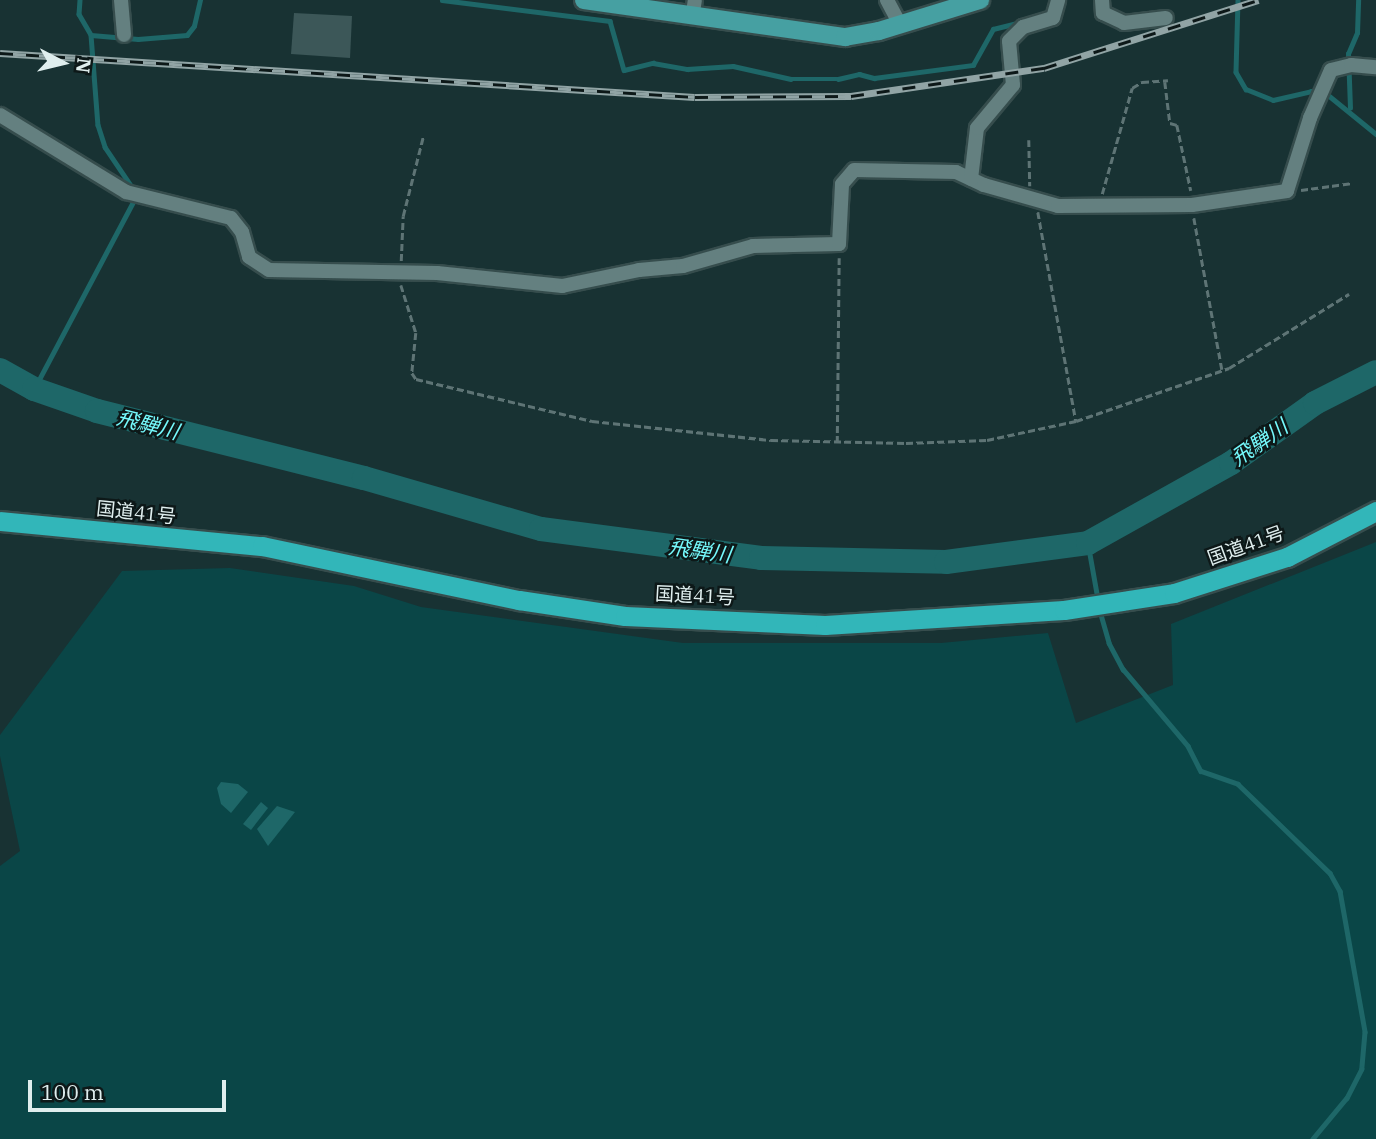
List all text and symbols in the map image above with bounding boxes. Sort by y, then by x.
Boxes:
north arrow [28,28,98,98]
text: N [71,57,97,74]
water label: 飛騨川 [114,404,182,444]
water label: 飛騨川 [1226,414,1292,470]
street label: 国道41号 [95,497,177,529]
street label: 国道41号 [1205,522,1287,570]
water label: 飛騨川 [667,533,733,567]
street label: 国道41号 [655,583,735,609]
scale bar [32,1066,229,1110]
text: 100 m [41,1078,104,1106]

